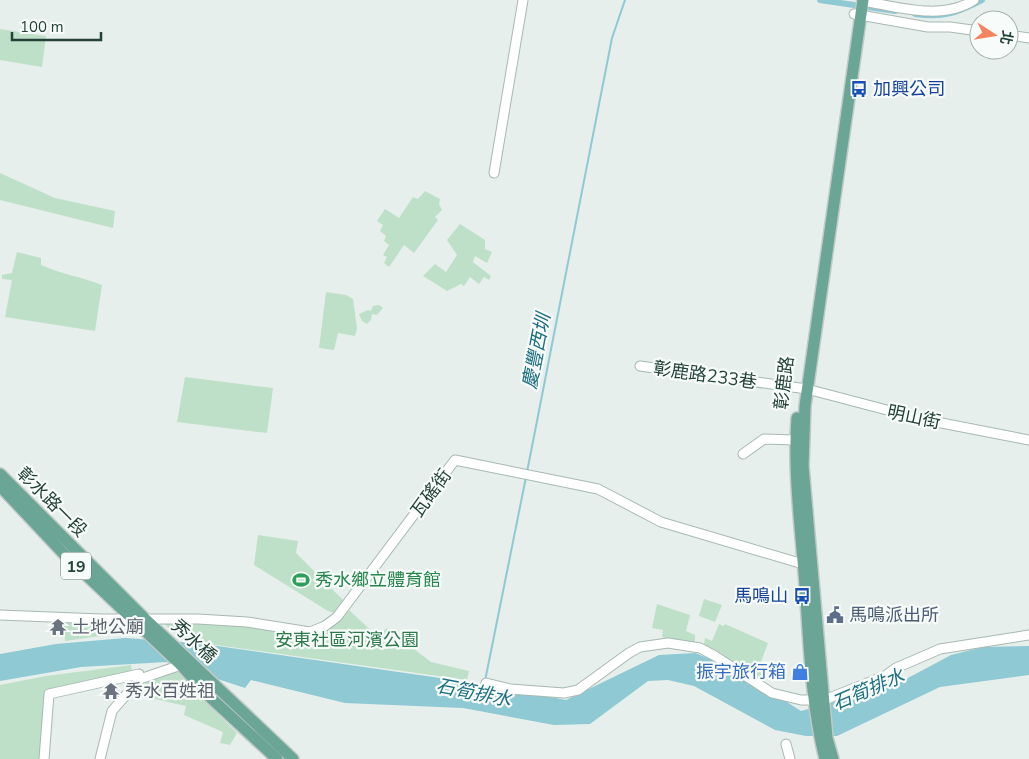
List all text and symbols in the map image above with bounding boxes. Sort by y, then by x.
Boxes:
scale bar [12,10,101,42]
north arrow [969,10,1019,60]
text: 100 m [20,17,64,37]
text: 北 [995,29,1017,46]
place label: 加興公司 [873,77,945,101]
bus stop icon: 加興公司 [849,79,869,99]
water label: 慶豐西圳 [517,308,558,391]
street label: 彰鹿路 [769,355,799,411]
street label: 彰鹿路233巷 [652,356,758,394]
street label: 明山街 [885,400,943,434]
street label: 彰水路一段 [12,462,92,542]
street label: 瓦磘街 [405,464,457,522]
road number: 19 [61,552,91,580]
place label: 秀水鄉立體育館 [315,568,441,592]
sports icon: 秀水鄉立體育館 [291,570,311,590]
place label: 馬鳴山 [734,584,788,608]
bus stop icon: 馬鳴山 [792,586,812,606]
place label: 馬鳴派出所 [849,603,939,627]
public building icon: 馬鳴派出所 [825,605,845,625]
street label: 秀水橋 [166,614,222,668]
place label: 土地公廟 [72,615,144,639]
temple icon: 土地公廟 [48,617,68,637]
park label: 安東社區河濱公園 [275,628,419,652]
place label: 振宇旅行箱 [696,660,786,684]
shop icon: 振宇旅行箱 [790,662,810,682]
water label: 石筍排水 [828,663,909,717]
water label: 石筍排水 [434,673,515,713]
place label: 秀水百姓祖 [125,679,215,703]
temple icon: 秀水百姓祖 [101,681,121,701]

